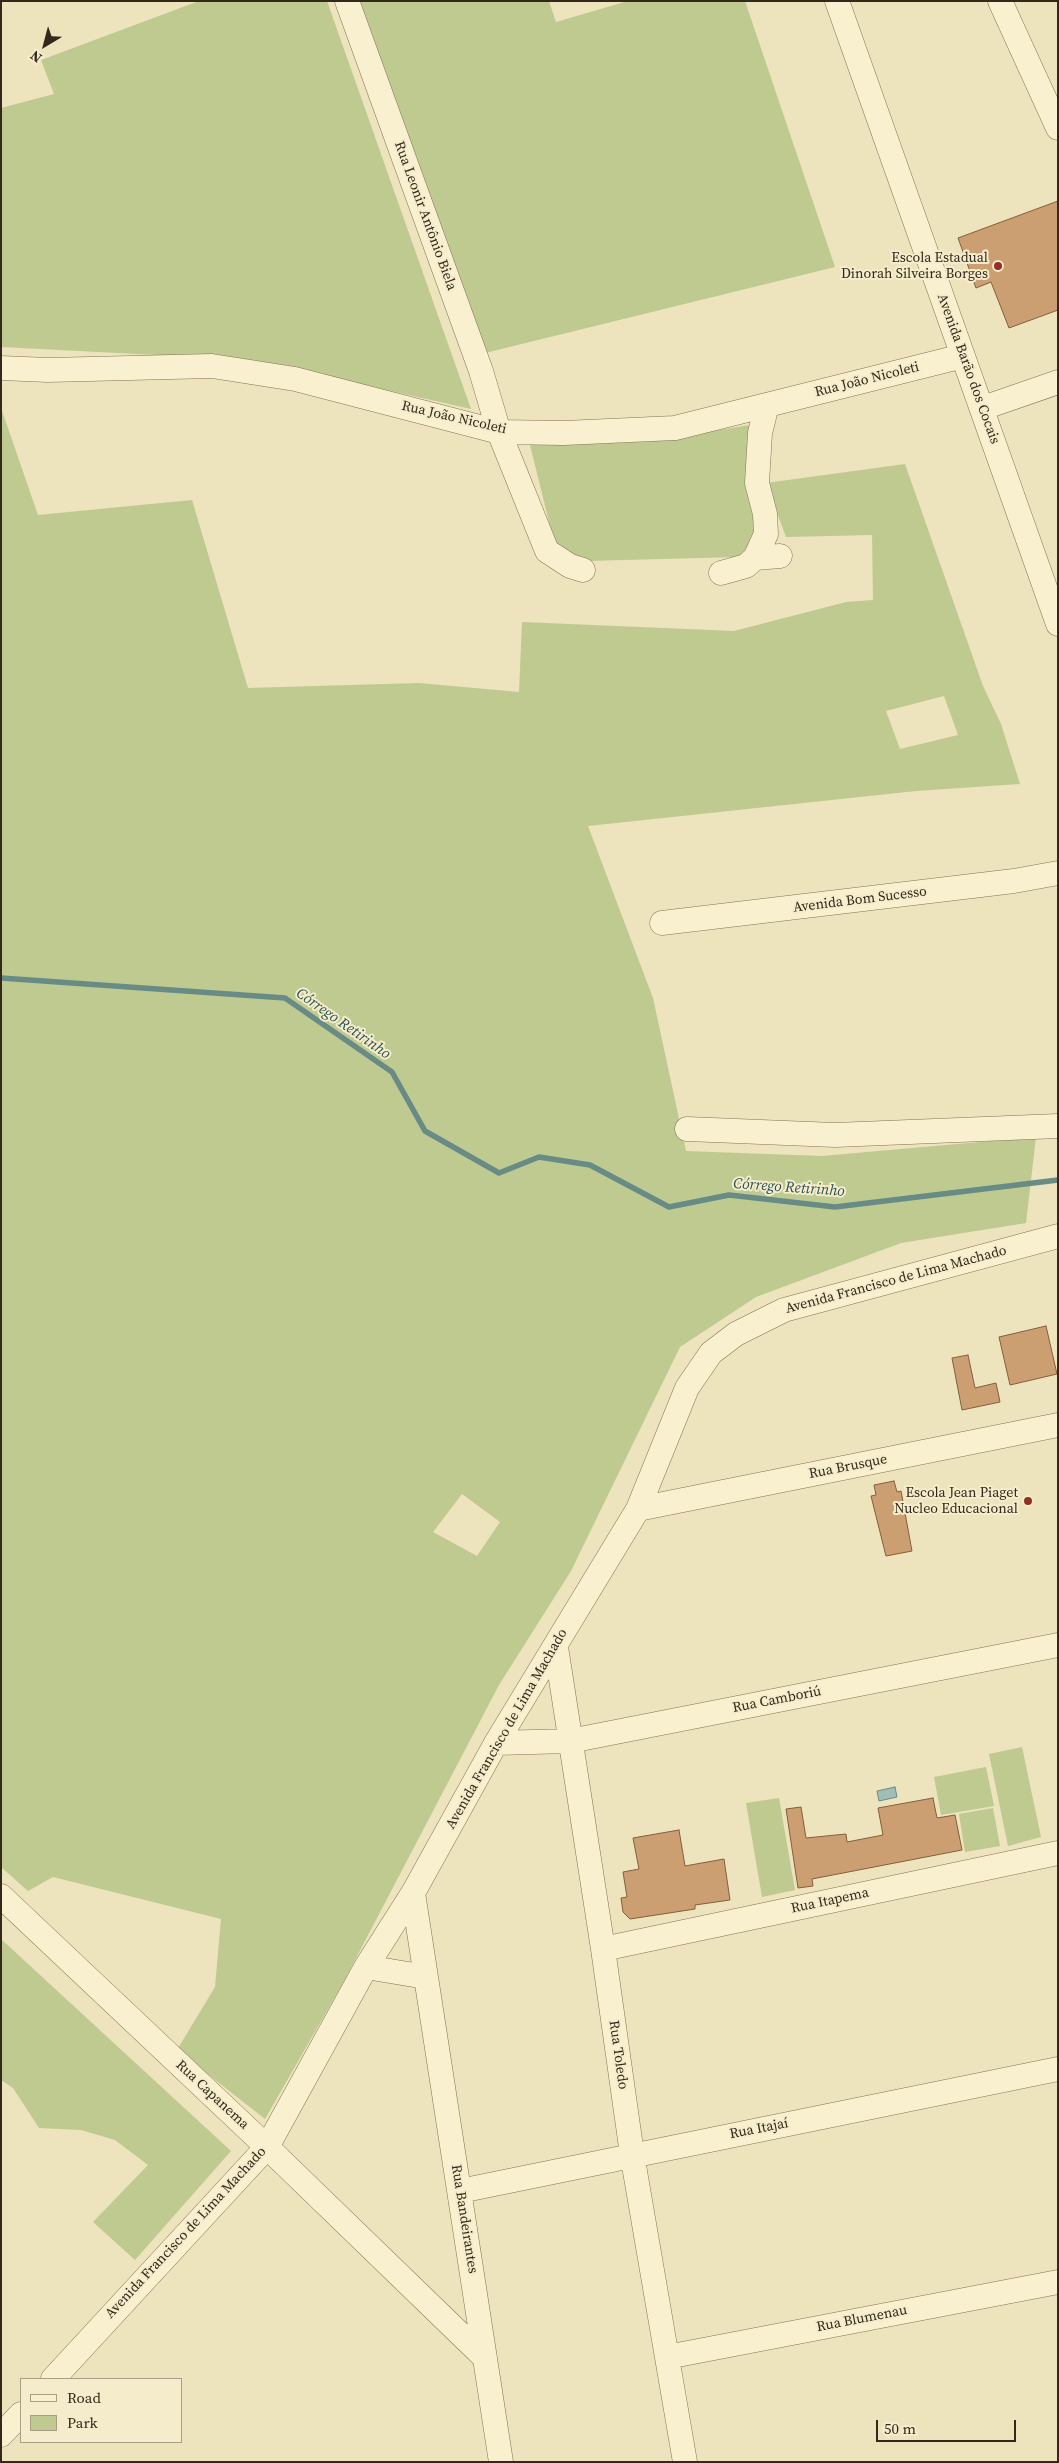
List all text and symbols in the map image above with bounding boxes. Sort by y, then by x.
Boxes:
north arrow [20,20,70,70]
text: N [26,46,46,68]
street label: Rua Leonir Antônio Biela [390,139,460,293]
place label: Escola Estadual Dinorah Silveira Borges [841,250,988,282]
marker: Escola Estadual Dinorah Silveira Borges [992,260,1004,272]
street label: Avenida Barão dos Cocais [933,292,1003,446]
street label: Rua João Nicoleti [813,359,921,401]
street label: Rua João Nicoleti [400,398,508,438]
street label: Avenida Bom Sucesso [792,883,928,917]
water label: Córrego Retirinho [292,985,394,1063]
water label: Córrego Retirinho [733,1175,845,1201]
street label: Avenida Francisco de Lima Machado [784,1242,1008,1318]
street label: Rua Brusque [807,1451,889,1483]
place label: Escola Jean Piaget Nucleo Educacional [894,1485,1018,1518]
marker: Escola Jean Piaget Nucleo Educacional [1022,1495,1034,1507]
street label: Avenida Francisco de Lima Machado [443,1626,571,1832]
street label: Rua Camboriú [731,1683,823,1717]
street label: Rua Itapema [790,1885,870,1917]
street label: Rua Toledo [605,2019,631,2091]
street label: Rua Capanema [172,2057,252,2133]
street label: Rua Itajaí [728,2115,790,2143]
street label: Avenida Francisco de Lima Machado [102,2144,270,2322]
street label: Rua Bandeirantes [447,2163,481,2275]
street label: Rua Blumenau [815,2302,909,2336]
legend [20,2378,182,2443]
text: Road [67,2387,101,2408]
scale bar [879,2410,1019,2442]
text: Park [67,2412,98,2433]
text: 50 m [884,2418,916,2439]

